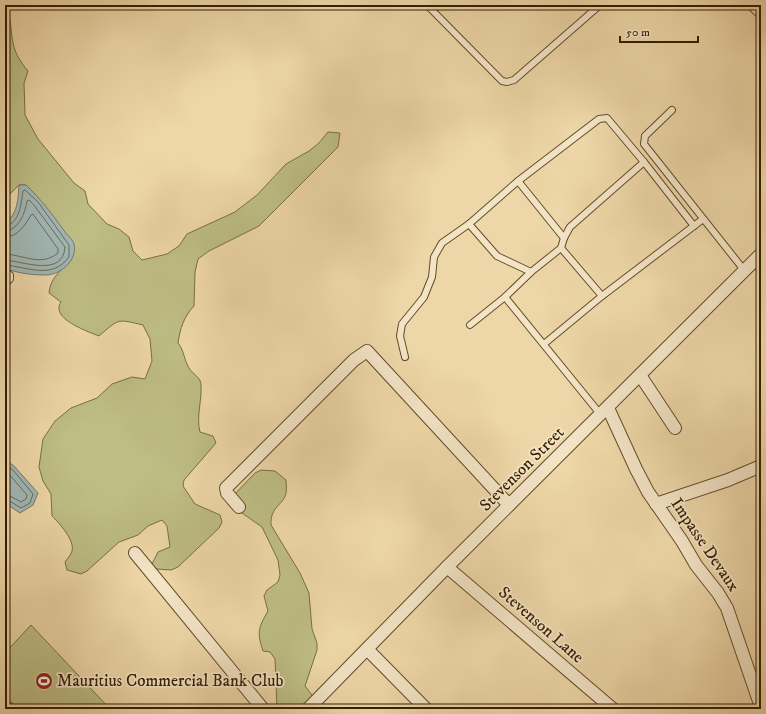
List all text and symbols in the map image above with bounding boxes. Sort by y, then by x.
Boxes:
scale bar [620,18,698,44]
text: 50 m [626,25,650,40]
street label: Stevenson Street [475,421,570,516]
street label: Impasse Devaux [666,494,745,597]
street label: Stevenson Lane [494,582,588,668]
place label: Mauritius Commercial Bank Club [57,670,283,692]
sports icon: Mauritius Commercial Bank Club [34,671,54,691]

